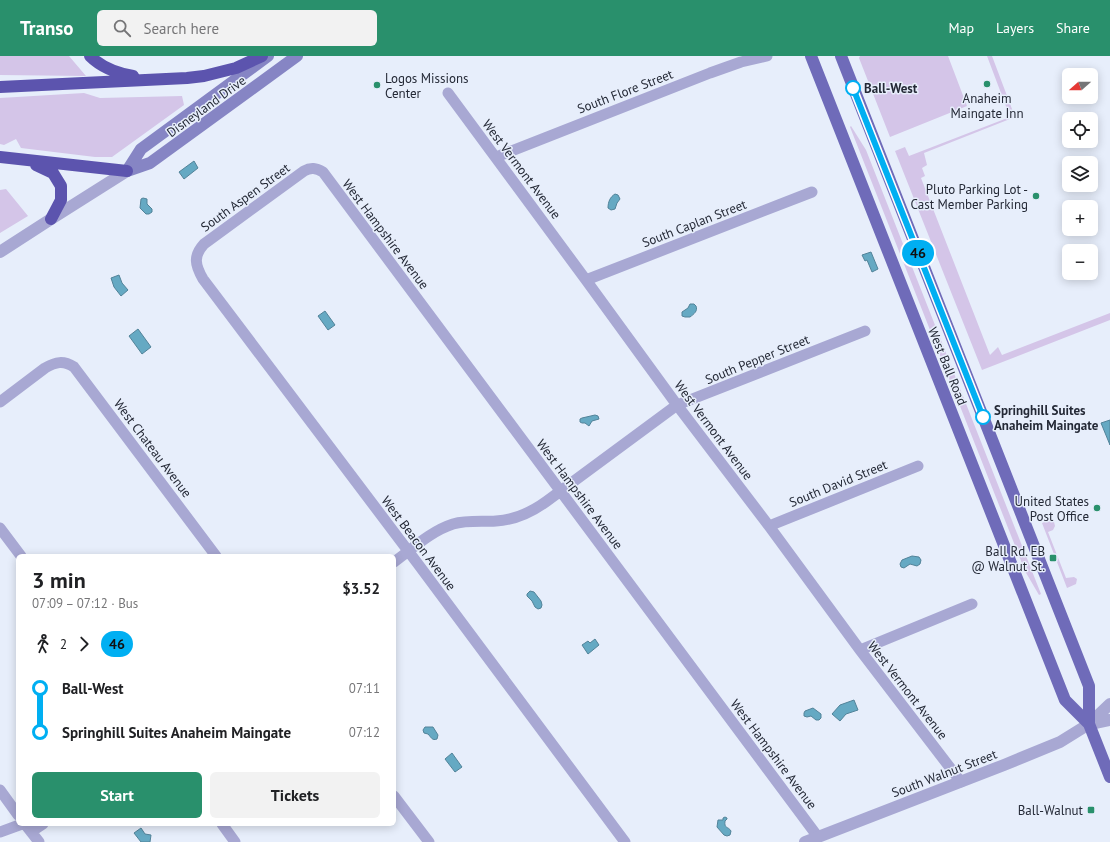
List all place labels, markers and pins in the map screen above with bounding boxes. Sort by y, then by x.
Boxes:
place label: Logos Missions Center [385,70,469,102]
marker: Anaheim Maingate Inn [982,79,992,89]
marker: Logos Missions Center [372,80,382,90]
marker: Ball-West [845,80,861,96]
place label: Ball-West [864,80,918,97]
place label: Anaheim Maingate Inn [950,90,1024,122]
place label: Pluto Parking Lot - Cast Member Parking [911,181,1028,213]
marker: Pluto Parking Lot - Cast Member Parking [1031,191,1041,201]
place label: Springhill Suites Anaheim Maingate [994,402,1099,434]
marker: Springhill Suites Anaheim Maingate [975,409,991,425]
place label: United States Post Office [1014,493,1089,525]
marker: United States Post Office [1092,503,1102,513]
place label: Ball Rd. EB @ Walnut St. [971,543,1045,575]
marker: Ball Rd. EB @ Walnut St. [1048,553,1058,563]
place label: Ball-Walnut [1018,802,1084,819]
marker: Ball-Walnut [1086,805,1096,815]

